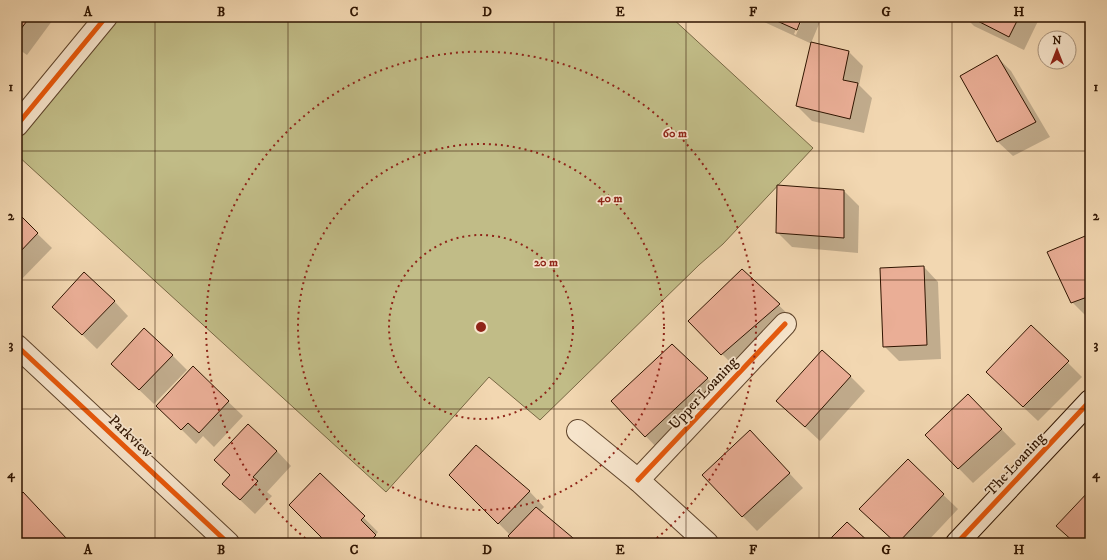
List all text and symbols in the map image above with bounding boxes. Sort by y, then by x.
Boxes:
text: A [83,4,93,20]
text: B [217,4,225,20]
text: C [350,4,359,20]
text: D [482,4,492,20]
text: E [615,4,625,20]
text: F [749,4,758,20]
text: G [881,4,891,20]
text: H [1014,4,1025,20]
north arrow [1037,30,1077,70]
text: N [1052,34,1062,48]
text: 1 [9,79,14,95]
text: 1 [1094,79,1099,95]
text: 60 m [663,126,687,141]
text: 40 m [597,191,622,206]
text: 2 [8,208,15,224]
text: 2 [1093,208,1100,224]
text: 20 m [534,255,558,270]
centre of rings [474,320,488,334]
text: 3 [9,337,14,353]
text: 3 [1094,337,1099,353]
street label: Upper Loaning [665,352,742,434]
street label: Parkview [104,411,157,462]
street label: The Loaning [981,428,1050,500]
text: 4 [6,466,15,483]
text: 4 [1091,466,1100,483]
text: A [83,542,93,558]
text: B [217,542,225,558]
text: C [350,542,359,558]
text: D [482,542,492,558]
text: E [615,542,625,558]
text: F [749,542,758,558]
text: G [881,542,891,558]
text: H [1014,542,1025,558]

